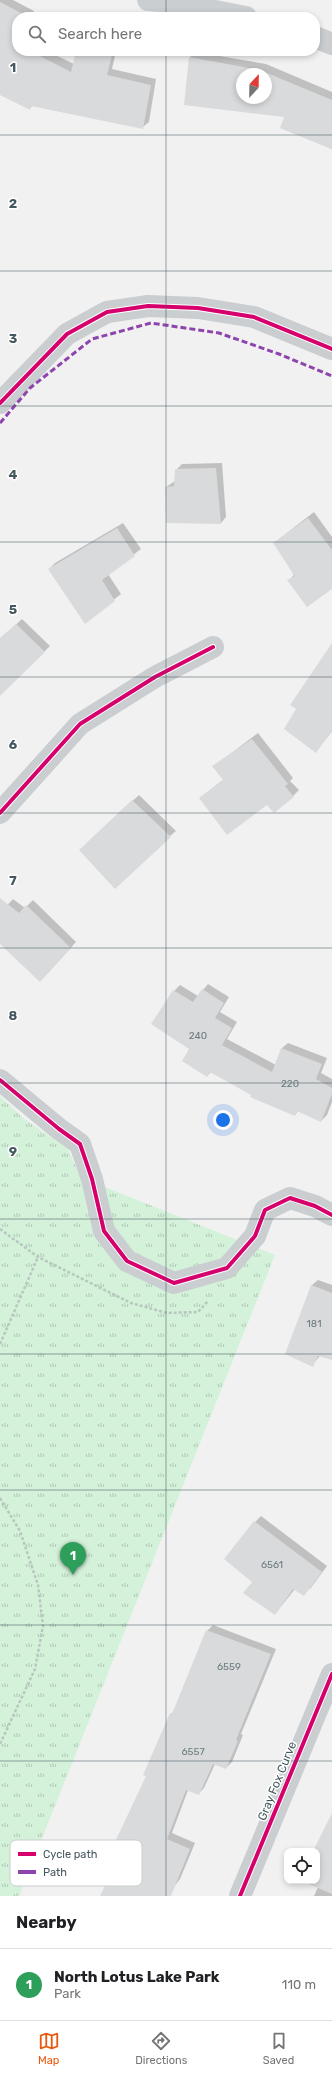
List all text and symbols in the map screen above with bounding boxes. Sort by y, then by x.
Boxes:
search box [12,12,320,56]
icon: search [26,23,48,45]
text: Search here [58,25,142,43]
text: 1 [10,60,16,75]
north arrow [236,68,272,104]
text: 2 [9,196,17,211]
text: 3 [9,331,18,346]
text: 4 [9,467,18,482]
text: 5 [9,602,17,617]
text: 6 [9,737,18,752]
text: 7 [9,873,17,888]
text: 8 [9,1008,18,1023]
house number: 240 [189,1030,207,1042]
house number: 220 [281,1078,299,1090]
your location [213,1110,233,1130]
text: 9 [9,1144,17,1159]
house number: 181 [307,1318,321,1330]
pin: 1 [60,1542,86,1575]
house number: 6561 [261,1559,283,1571]
house number: 6559 [217,1661,241,1673]
street label: Gray Fox Curve [255,1739,299,1823]
house number: 6557 [181,1746,205,1758]
legend [10,1840,142,1886]
text: Cycle path [43,1848,97,1861]
map controls [284,1848,320,1884]
button: locate [284,1848,320,1884]
text: Path [43,1866,67,1879]
text: Nearby [16,1912,77,1932]
text: North Lotus Lake Park [54,1968,220,1986]
text: 1 [26,1977,32,1992]
text: 110 m [282,1977,316,1992]
text: Park [54,1986,81,2001]
tab: Map [38,2030,60,2067]
tab: Directions [135,2030,187,2067]
tab: Saved [263,2030,294,2067]

